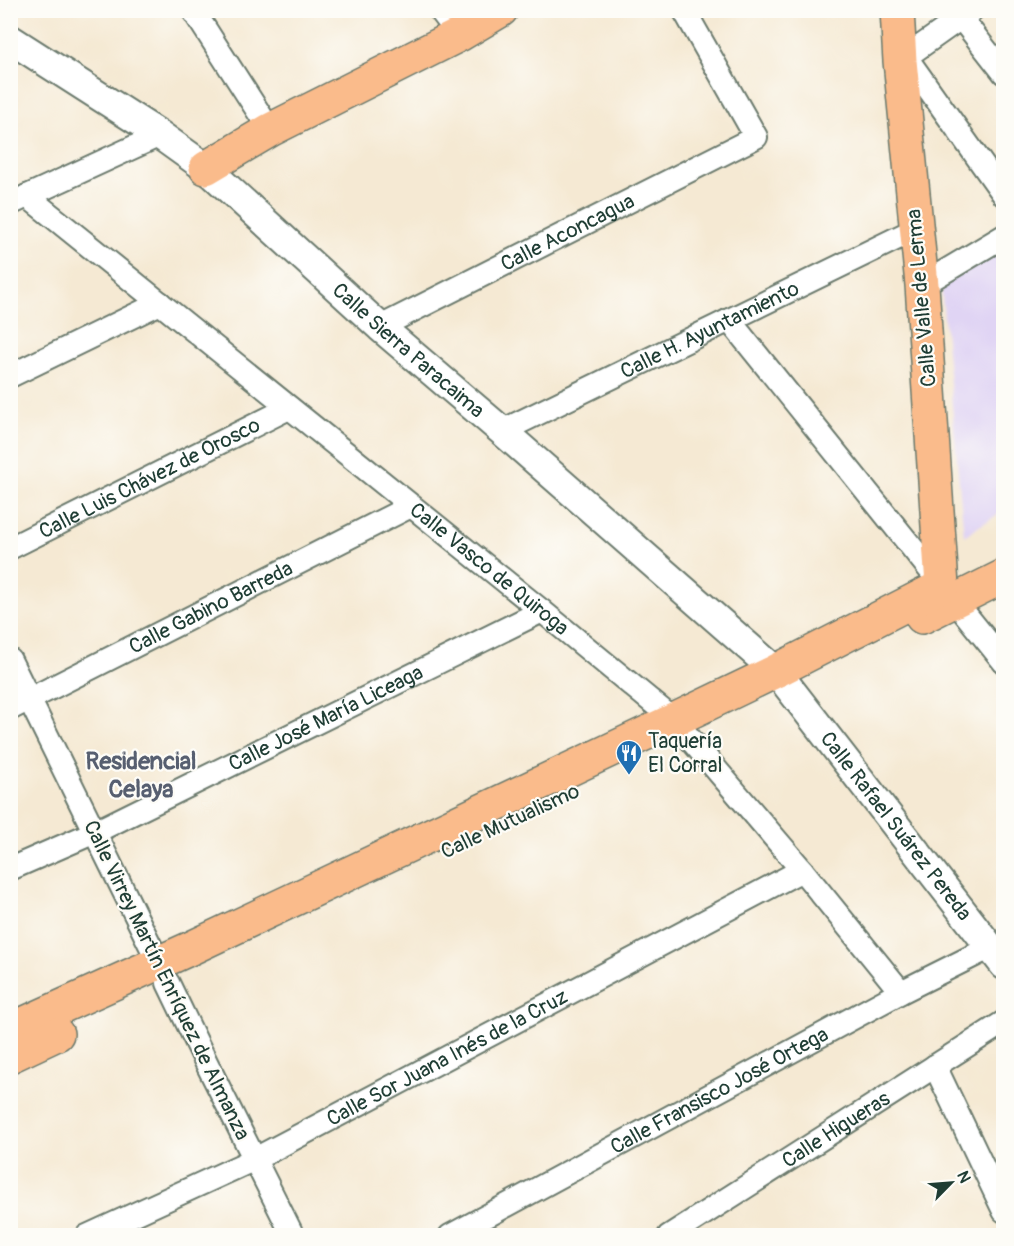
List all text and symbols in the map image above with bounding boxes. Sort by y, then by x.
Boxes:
street label: Calle Aconcagua [496,188,639,278]
street label: Calle Valle de Lerma [900,208,943,388]
street label: Calle H. Ayuntamiento [616,275,804,385]
street label: Calle Sierra Paracaima [326,277,490,424]
street label: Calle Luis Chávez de Orosco [34,412,265,545]
street label: Calle Vasco de Quiroga [404,497,574,642]
street label: Calle Gabino Barreda [125,555,297,661]
street label: Calle José María Liceaga [224,659,428,778]
street label: Calle Rafael Suárez Pereda [814,726,977,926]
place label: Taquería El Corral [648,728,722,779]
restaurant icon: Taquería El Corral [614,738,644,776]
district label: Residencial Celaya [86,747,197,804]
street label: Calle Mutualismo [436,777,584,865]
street label: Calle Virrey Martín Enríquez de Almanza [77,816,256,1145]
street label: Calle Sor Juana Inés de la Cruz [322,983,573,1133]
street label: Calle Fransisco José Ortega [606,1021,833,1161]
street label: Calle Higueras [777,1085,896,1174]
north arrow [921,1153,981,1213]
text: N [952,1168,975,1186]

